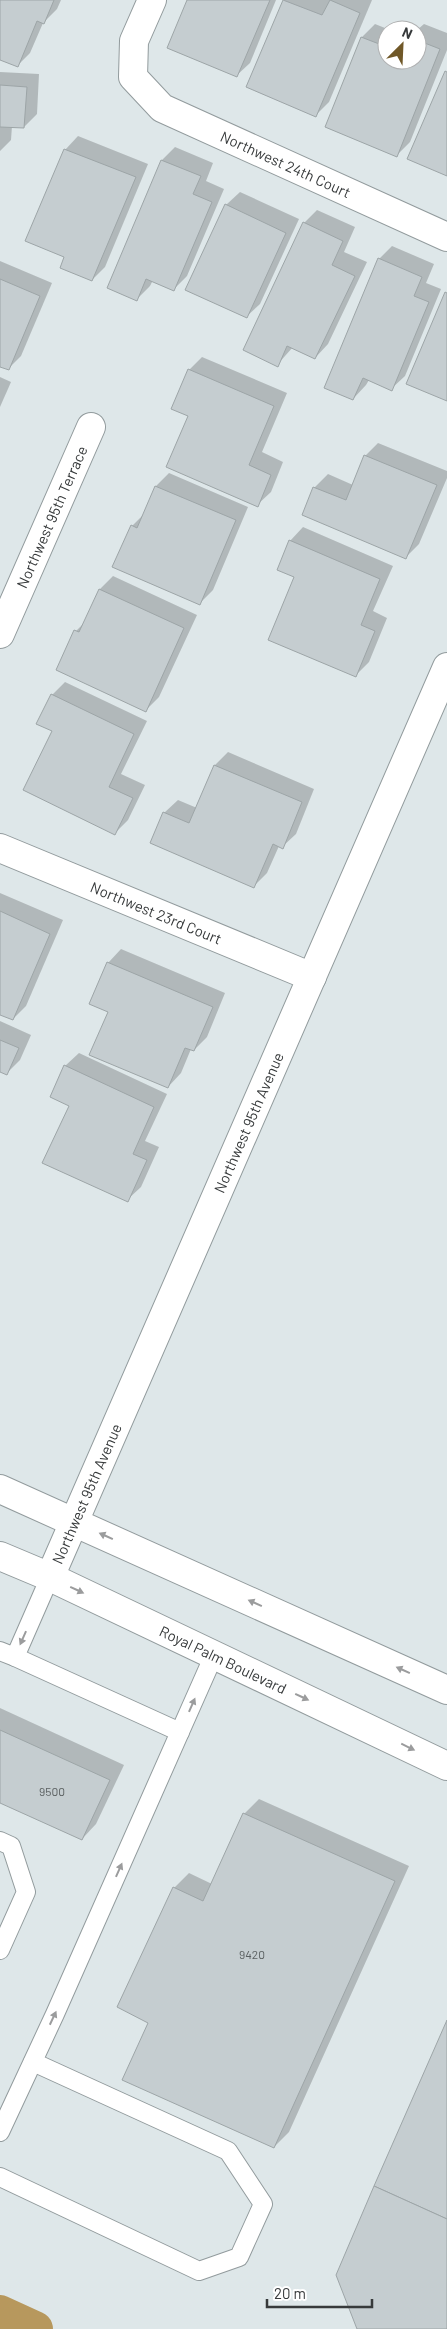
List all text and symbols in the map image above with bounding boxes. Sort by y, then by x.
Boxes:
north arrow [377,20,427,70]
text: N [400,23,415,42]
street label: Northwest 24th Court [218,127,354,201]
street label: Northwest 95th Terrace [12,443,91,591]
street label: Northwest 23rd Court [88,877,224,948]
street label: Northwest 95th Avenue [210,1049,287,1195]
street label: Northwest 95th Avenue [48,1421,125,1567]
one-way arrow [99,1531,114,1540]
one-way arrow [69,1585,84,1594]
one-way arrow [248,1598,262,1606]
street label: Royal Palm Boulevard [157,1622,290,1697]
one-way arrow [19,1631,27,1645]
one-way arrow [396,1665,410,1673]
one-way arrow [295,1693,309,1701]
one-way arrow [188,1698,196,1712]
one-way arrow [401,1743,415,1751]
house number: 9500 [39,1784,65,1798]
one-way arrow [115,1863,123,1877]
house number: 9420 [239,1947,265,1961]
one-way arrow [50,2011,58,2025]
scale bar [267,2276,372,2308]
text: 20 m [274,2284,306,2302]

